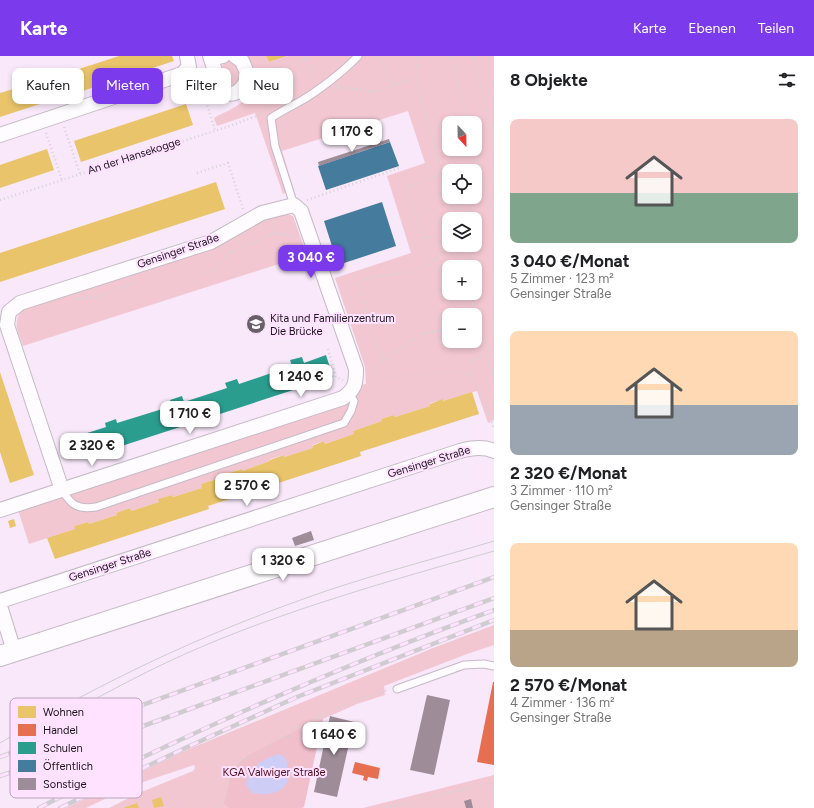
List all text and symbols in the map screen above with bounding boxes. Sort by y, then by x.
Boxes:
text: Karte [20,17,67,40]
text: Karte [633,20,666,37]
text: Ebenen [688,20,736,37]
text: Teilen [758,20,794,37]
chip: Kaufen [12,68,84,104]
chip: Mieten [92,68,163,104]
chip: Filter [171,68,231,104]
chip: Neu [239,68,293,104]
icon: filters [776,69,798,91]
text: 8 Objekte [510,70,588,90]
north arrow [442,116,482,156]
map controls [442,116,482,348]
pin: 1 170 € [315,119,389,153]
text: 1 170 € [331,124,373,139]
street label: An der Hansekogge [86,135,182,177]
icon: home [618,145,690,217]
button: locate [442,164,482,204]
button: layers [442,212,482,252]
street label: Gensinger Straße [135,231,221,271]
pin: 3 040 € [274,245,348,279]
text: 3 040 € [287,250,335,265]
text: 3 040 €/Monat [510,251,630,271]
button: + [442,260,482,300]
text: 5 Zimmer · 123 m² [510,271,614,286]
text: Gensinger Straße [510,286,611,301]
button: − [442,308,482,348]
place label: Kita und Familienzentrum Die Brücke [270,312,395,338]
school or university icon: Kita und Familienzentrum Die Brücke [245,313,267,335]
icon: home [618,357,690,429]
pin: 1 240 € [264,364,338,398]
text: 1 240 € [279,369,323,384]
pin: 1 710 € [153,401,227,435]
text: 1 710 € [169,406,211,421]
pin: 2 320 € [55,433,129,467]
text: 2 320 € [69,438,115,453]
street label: Gensinger Straße [386,443,472,481]
text: 2 320 €/Monat [510,463,627,483]
pin: 2 570 € [210,473,284,507]
text: 2 570 € [224,478,270,493]
text: 3 Zimmer · 110 m² [510,483,613,498]
text: Gensinger Straße [510,498,611,513]
street label: Gensinger Straße [67,546,153,584]
pin: 1 320 € [246,548,320,582]
text: 1 320 € [261,553,305,568]
icon: home [618,569,690,641]
text: 2 570 €/Monat [510,675,627,695]
text: 4 Zimmer · 136 m² [510,695,615,710]
legend [10,698,142,798]
text: Wohnen [43,706,84,719]
text: Gensinger Straße [510,710,611,725]
pin: 1 640 € [297,722,371,756]
text: Handel [43,724,78,737]
text: 1 640 € [312,727,356,742]
text: Schulen [43,742,83,755]
text: Öffentlich [43,759,93,773]
park label: KGA Valwiger Straße [223,766,325,779]
text: Sonstige [43,778,87,791]

